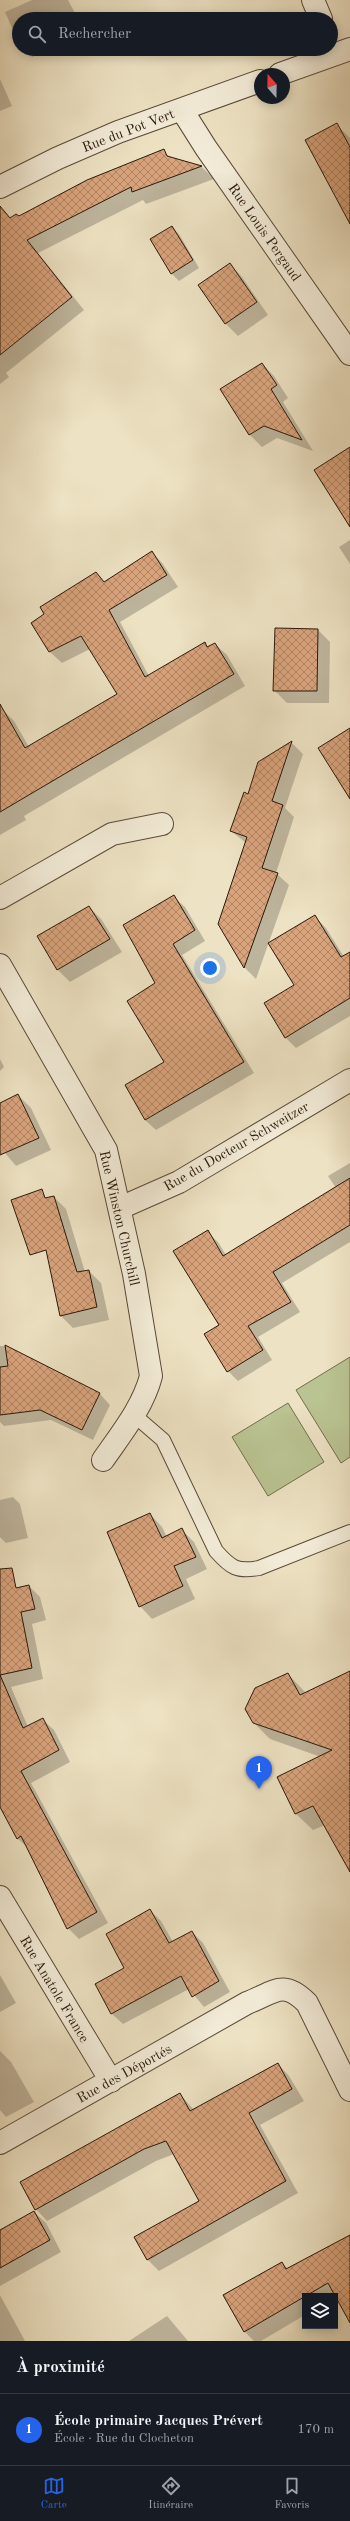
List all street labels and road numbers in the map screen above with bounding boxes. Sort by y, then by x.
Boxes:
street label: Rue du Pot Vert [80,107,177,155]
street label: Rue Louis Pergaud [225,181,303,284]
street label: Rue du Docteur Schweitzer [162,1099,312,1194]
street label: Rue Winston Churchill [97,1149,141,1287]
street label: Rue Anatole France [17,1934,91,2045]
street label: Rue des Déportés [75,2042,174,2106]

